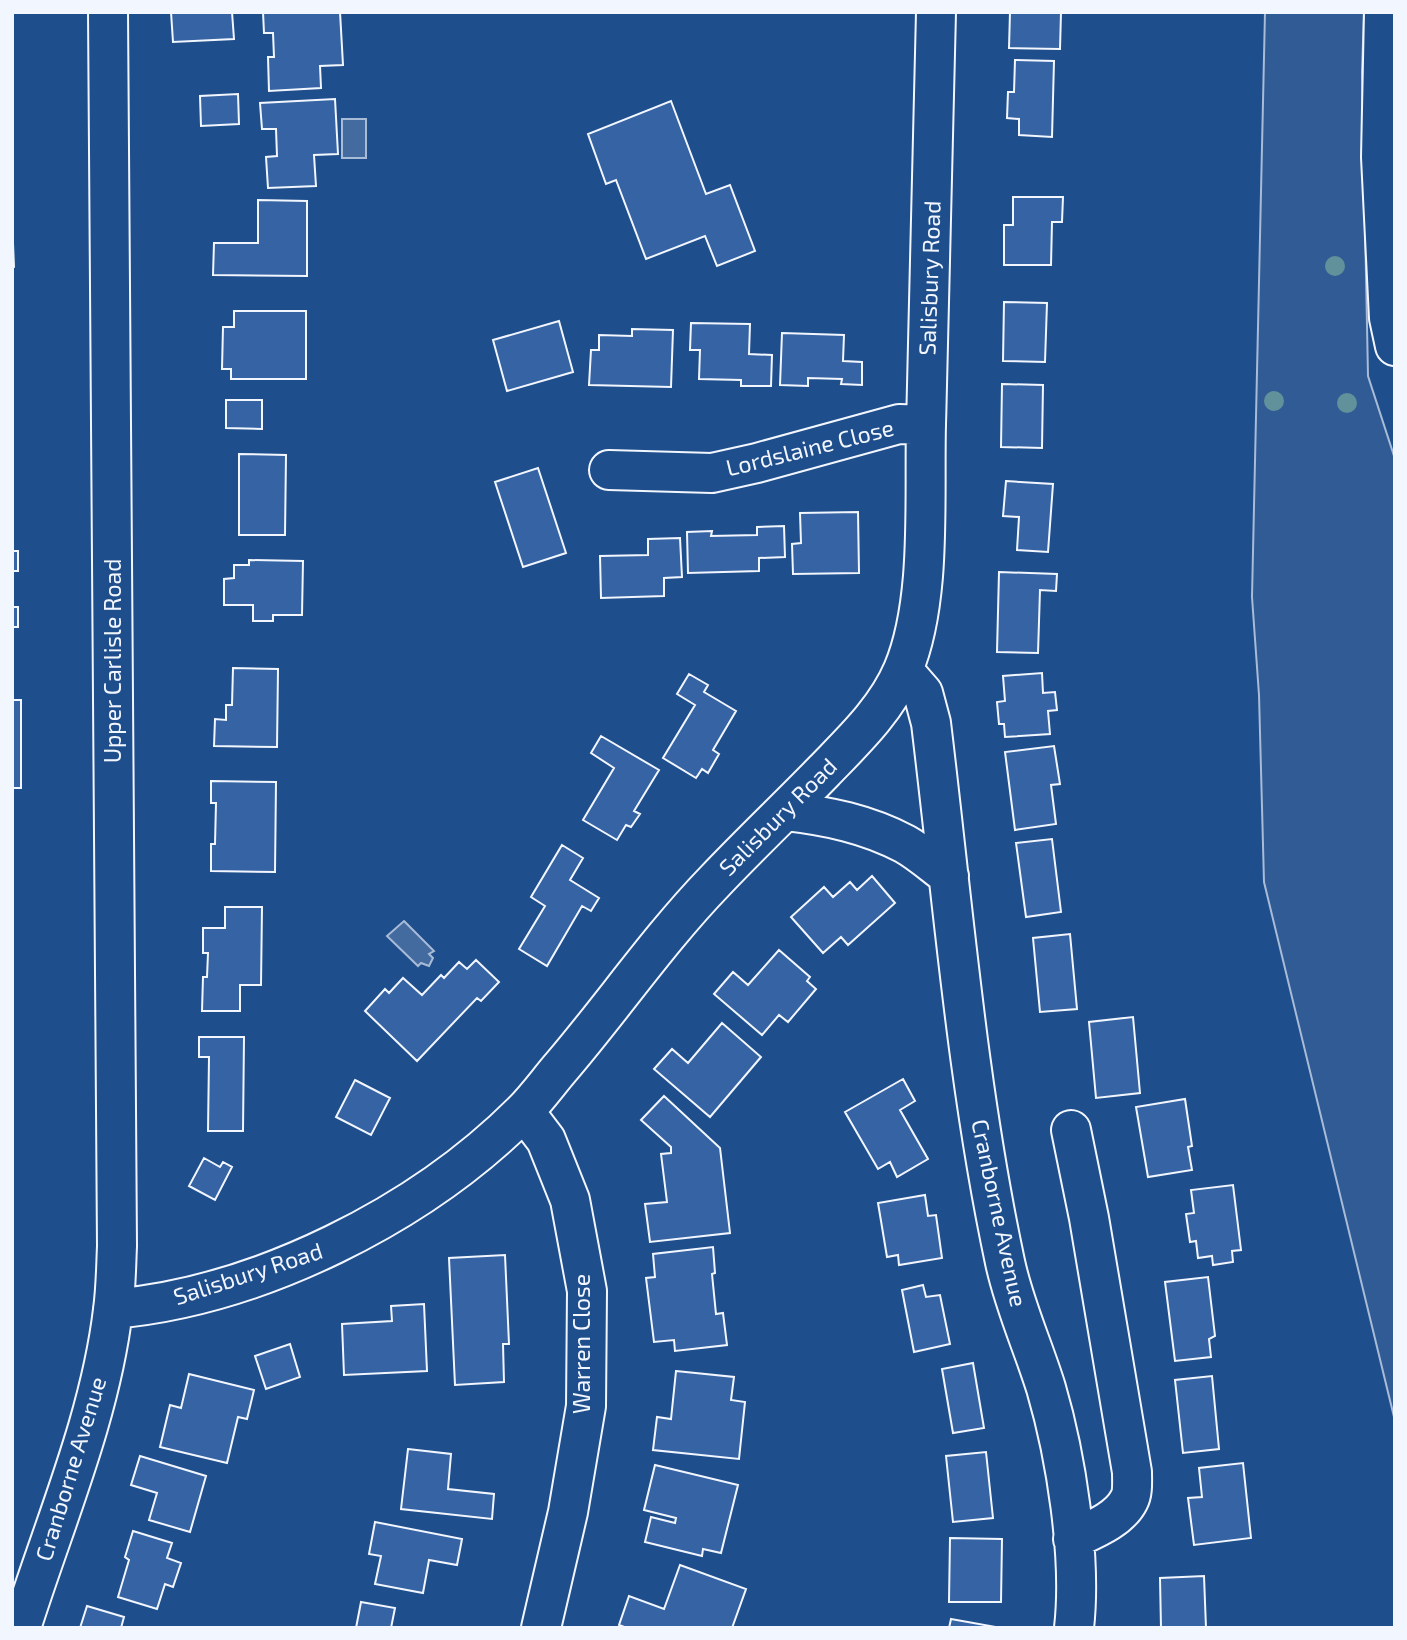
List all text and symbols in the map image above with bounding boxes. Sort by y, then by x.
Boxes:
street label: Salisbury Road [912,200,946,356]
street label: Lordslaine Close [723,413,896,481]
street label: Upper Carlisle Road [98,559,126,763]
street label: Salisbury Road [713,752,842,881]
street label: Cranborne Avenue [966,1116,1034,1309]
street label: Salisbury Road [170,1236,326,1310]
street label: Warren Close [567,1274,595,1414]
street label: Cranborne Avenue [29,1373,111,1564]

